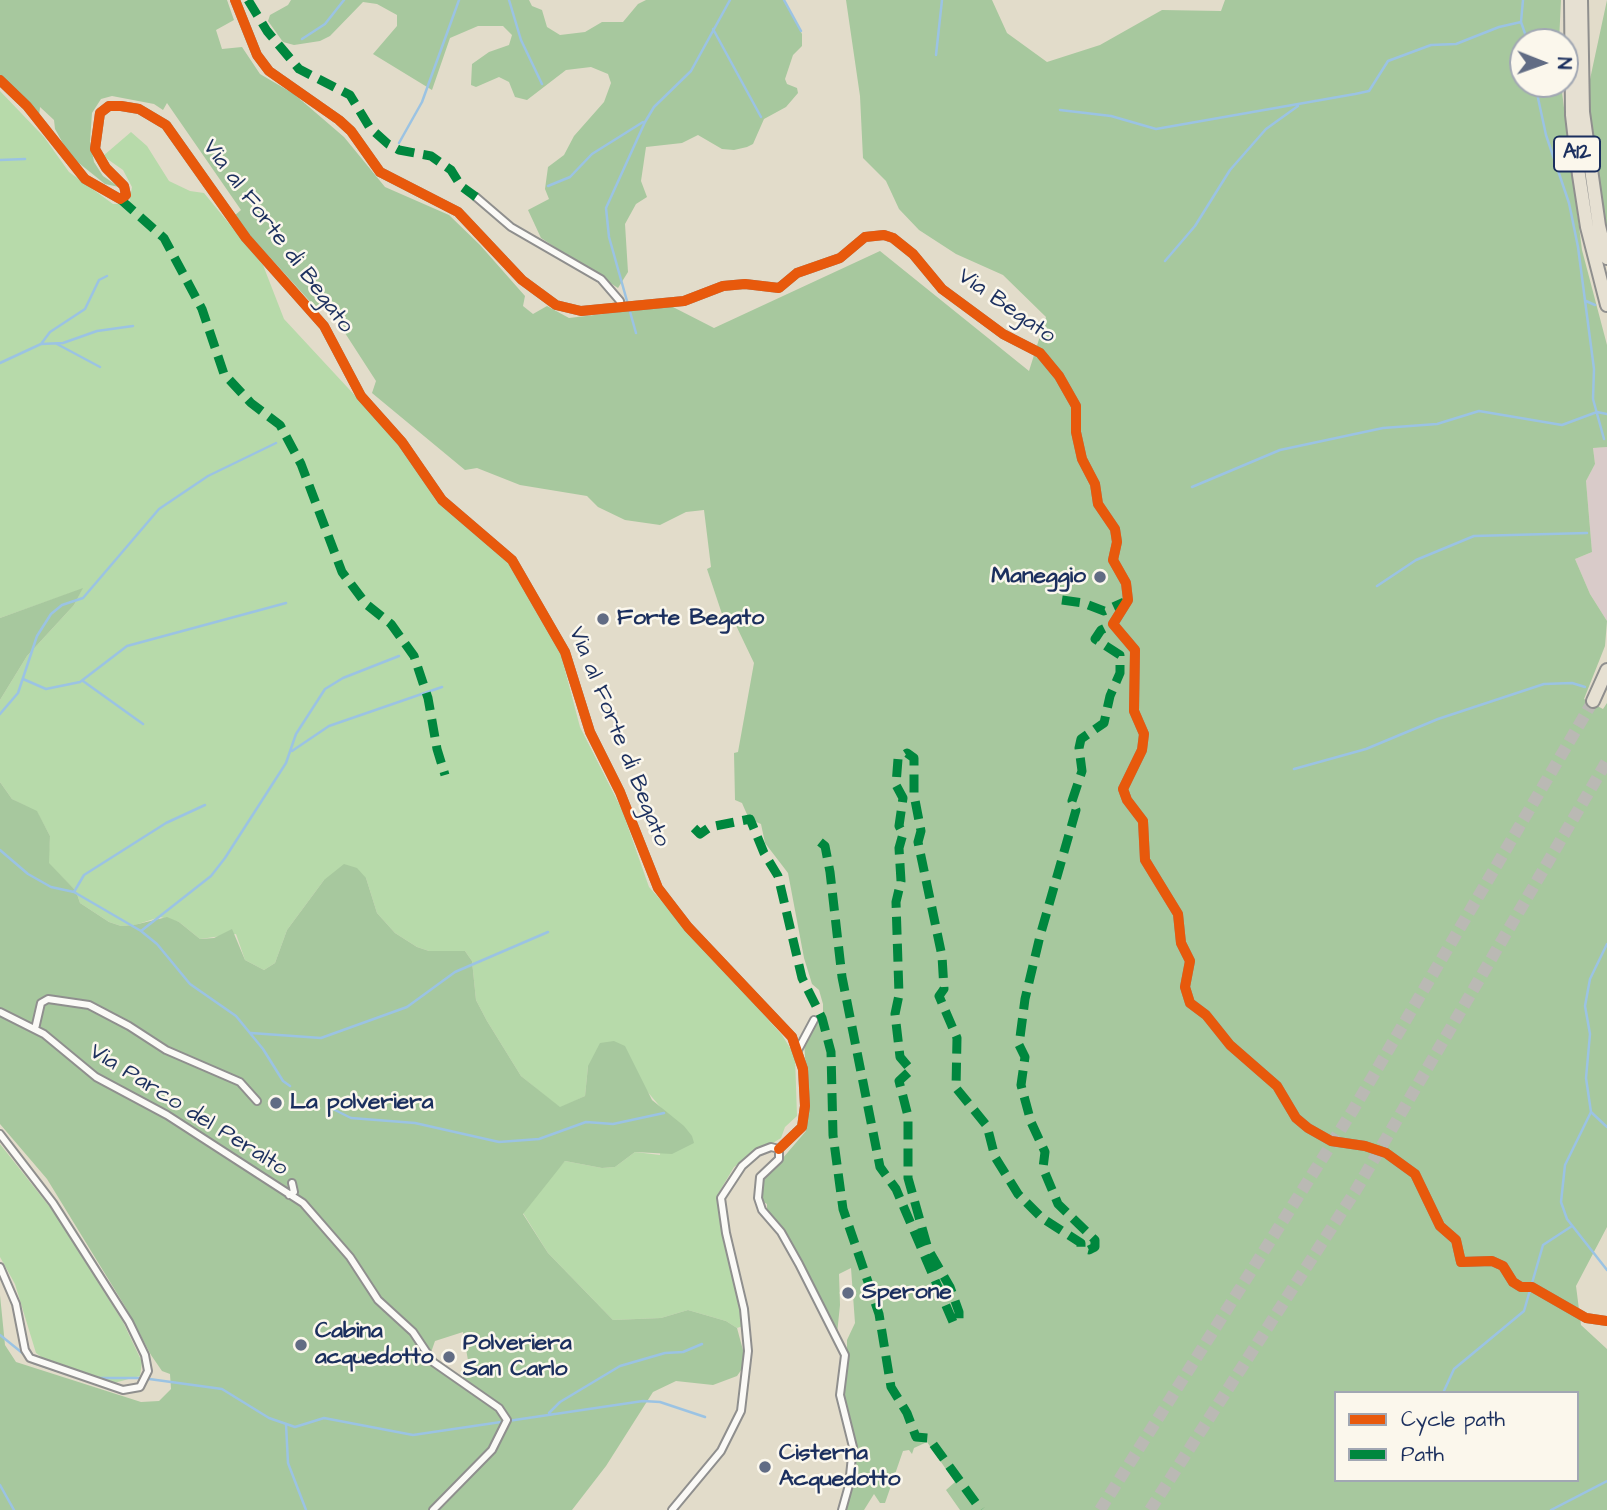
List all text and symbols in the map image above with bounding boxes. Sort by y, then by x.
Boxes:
north arrow [1509,28,1579,98]
text: N [1550,57,1577,70]
street label: Via al Forte di Begato [195,135,359,339]
road number: A12 [1554,136,1600,172]
street label: Via Begato [952,263,1060,351]
place label: Maneggio [991,563,1086,591]
marker: Maneggio [1092,569,1108,585]
place label: Forte Begato [617,605,764,633]
marker: Forte Begato [595,611,611,627]
street label: Via al Forte di Begato [561,623,675,851]
street label: Via Parco del Peralto [84,1039,292,1183]
place label: La polveriera [290,1089,434,1117]
marker: La polveriera [268,1095,284,1111]
place label: Sperone [862,1279,952,1307]
marker: Sperone [840,1285,856,1301]
place label: Cabina acquedotto [315,1318,433,1372]
place label: Polveriera San Carlo [463,1330,572,1384]
marker: Cabina acquedotto [293,1337,309,1353]
marker: Polveriera San Carlo [441,1349,457,1365]
legend [1334,1391,1579,1482]
text: Cycle path [1401,1405,1505,1434]
place label: Cisterna Acquedotto [779,1440,900,1494]
text: Path [1401,1440,1444,1469]
marker: Cisterna Acquedotto [757,1459,773,1475]

